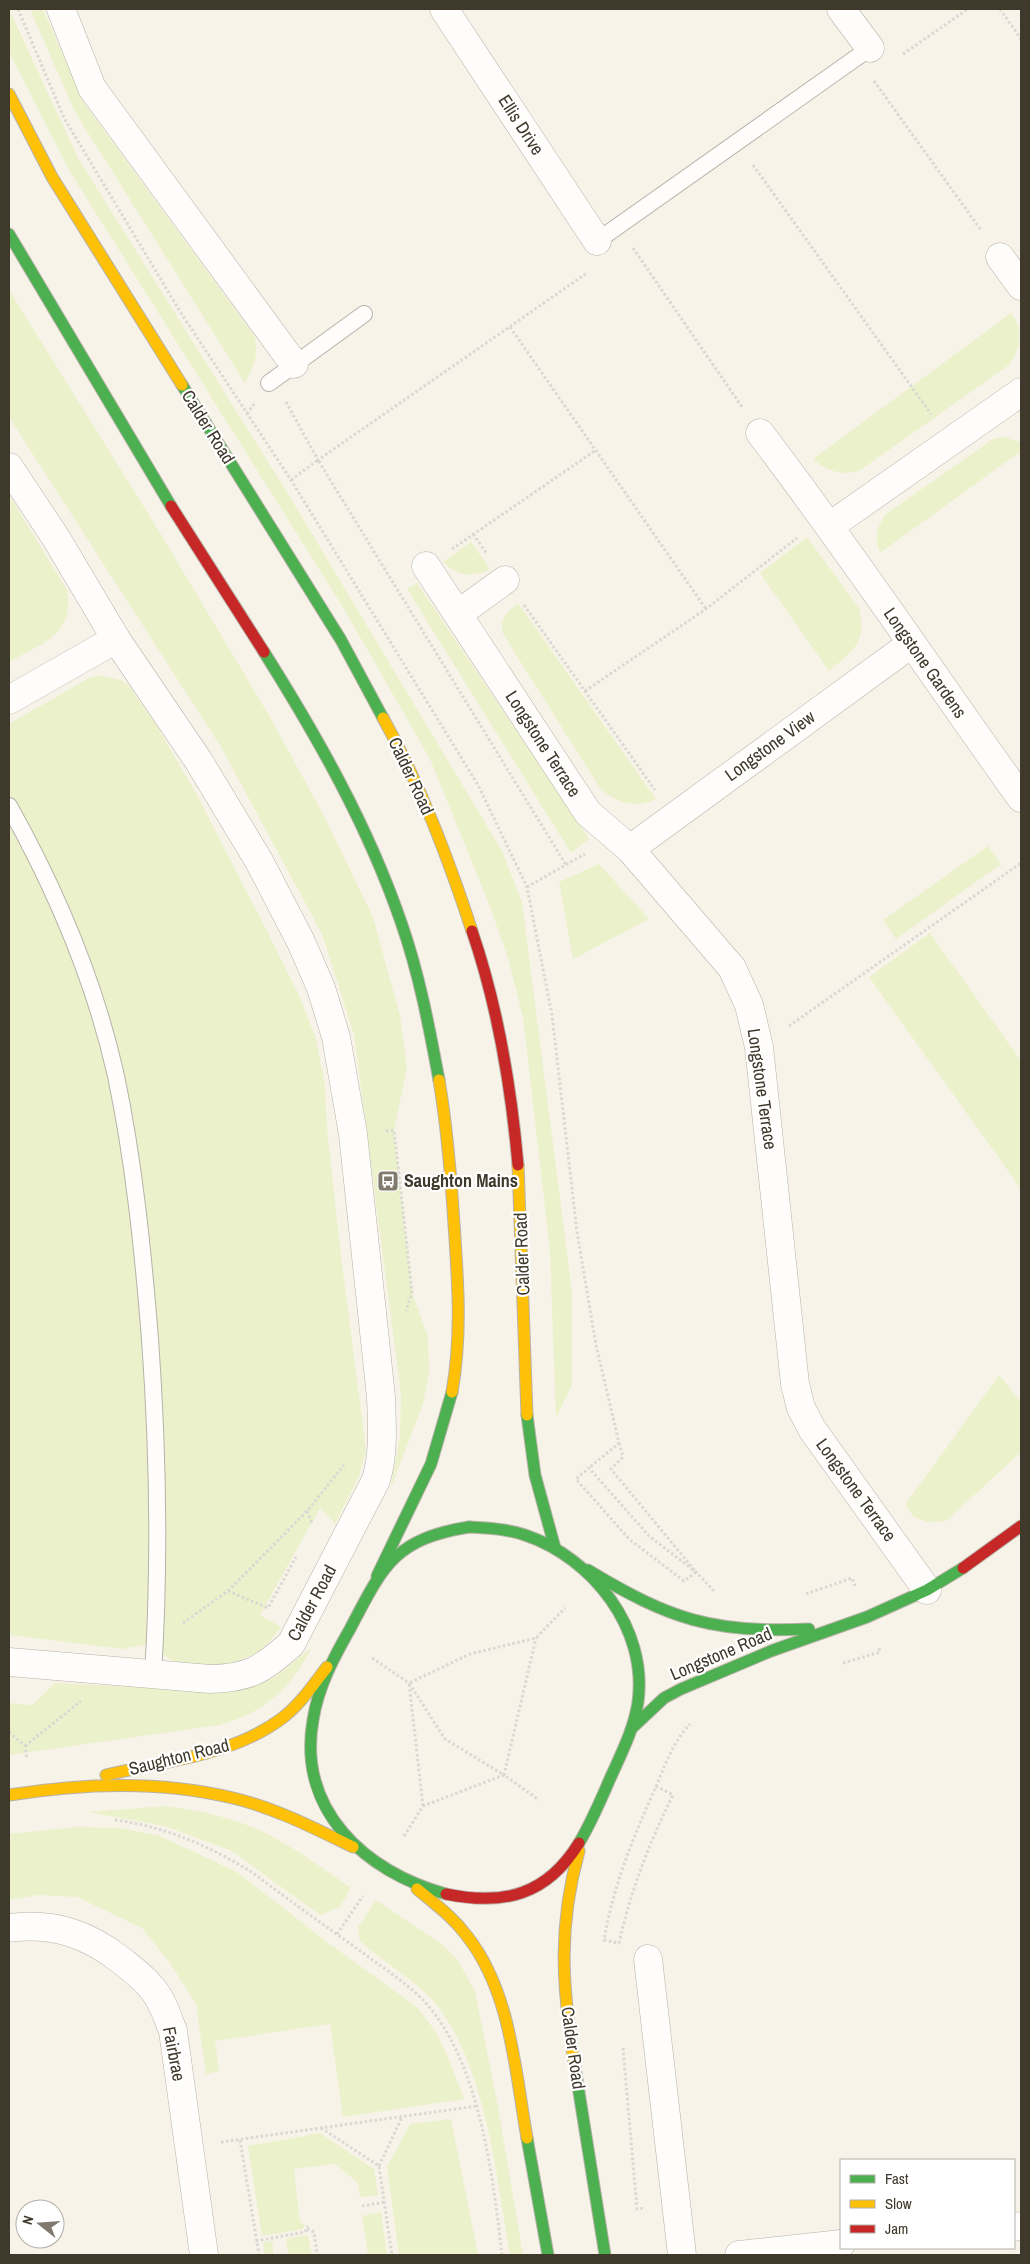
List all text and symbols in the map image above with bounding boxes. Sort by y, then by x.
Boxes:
street label: Ellis Drive [493,90,550,160]
street label: Calder Road [176,385,241,468]
street label: Longstone Gardens [878,602,973,723]
street label: Longstone Terrace [500,686,587,802]
street label: Longstone View [720,704,820,787]
street label: Calder Road [383,733,440,819]
street label: Longstone Terrace [742,1027,783,1151]
place label: Saughton Mains [404,1168,518,1193]
bus stop icon: Saughton Mains [376,1169,400,1193]
street label: Calder Road [508,1212,535,1296]
street label: Longstone Terrace [810,1433,902,1546]
street label: Calder Road [281,1560,342,1645]
street label: Longstone Road [666,1621,776,1686]
street label: Saughton Road [126,1732,232,1781]
street label: Calder Road [555,2005,592,2091]
street label: Fairbrae [157,2024,192,2083]
legend [840,2159,1015,2249]
text: Fast [885,2168,909,2189]
text: Slow [885,2193,912,2214]
north arrow [15,2199,65,2249]
text: N [18,2214,37,2227]
text: Jam [885,2218,908,2239]

